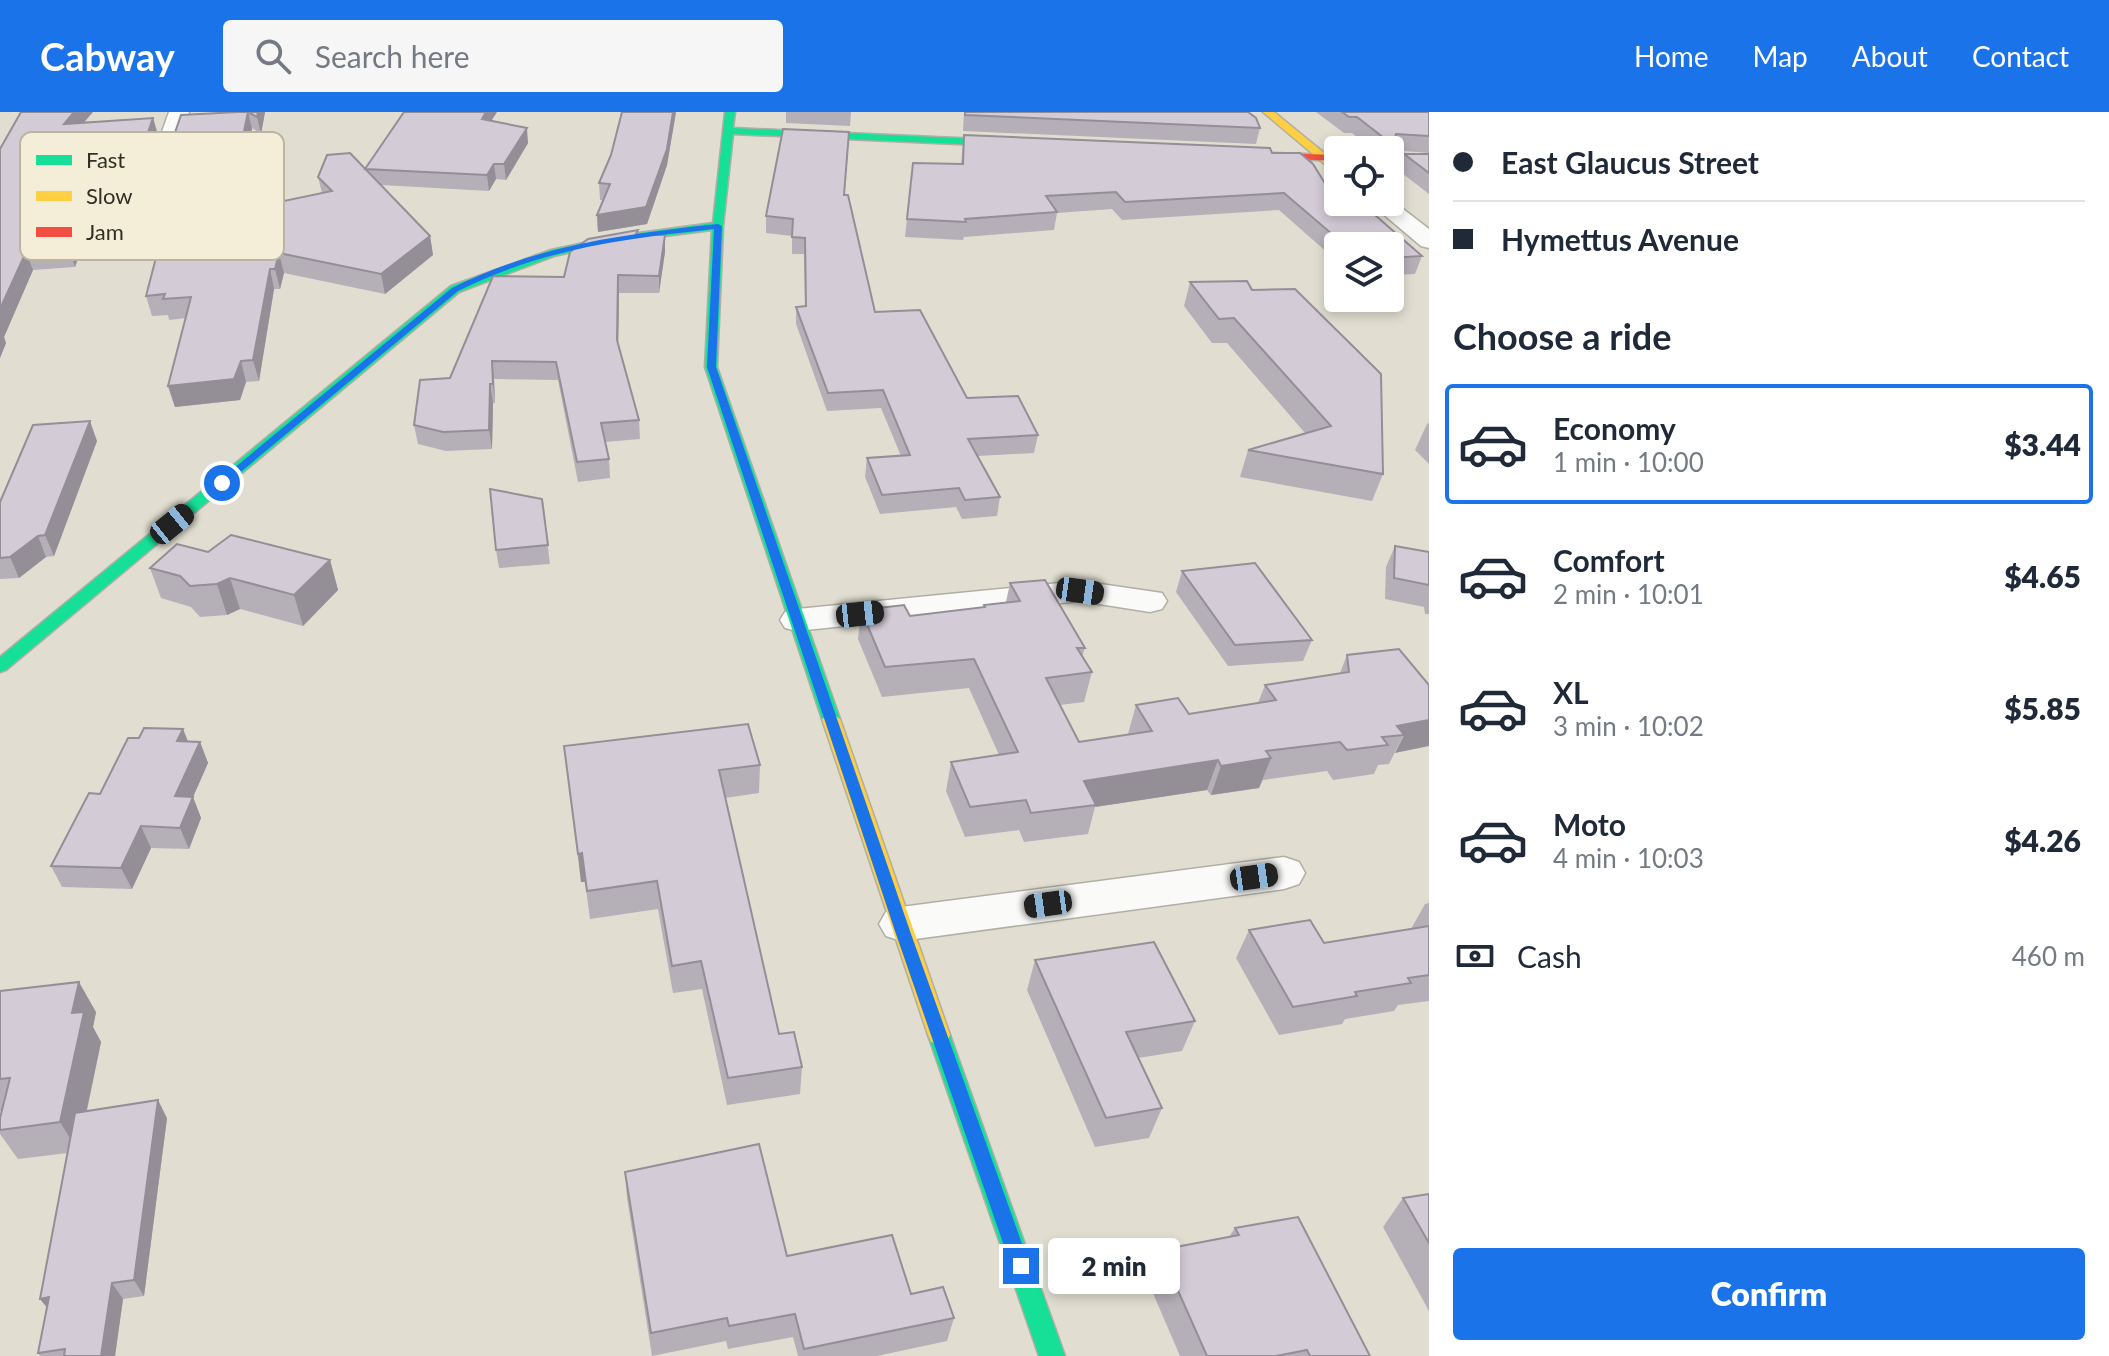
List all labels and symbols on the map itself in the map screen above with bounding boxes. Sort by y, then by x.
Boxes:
legend [20,132,284,260]
text: Fast [86,146,125,173]
text: Slow [86,182,133,209]
text: Jam [86,218,124,245]
route start [204,465,240,501]
car [146,500,198,548]
car [1055,576,1105,606]
car [835,600,885,628]
car [1229,862,1279,892]
car [1023,889,1073,919]
callout: 2 min [1049,1238,1181,1294]
route end [1003,1248,1039,1284]

